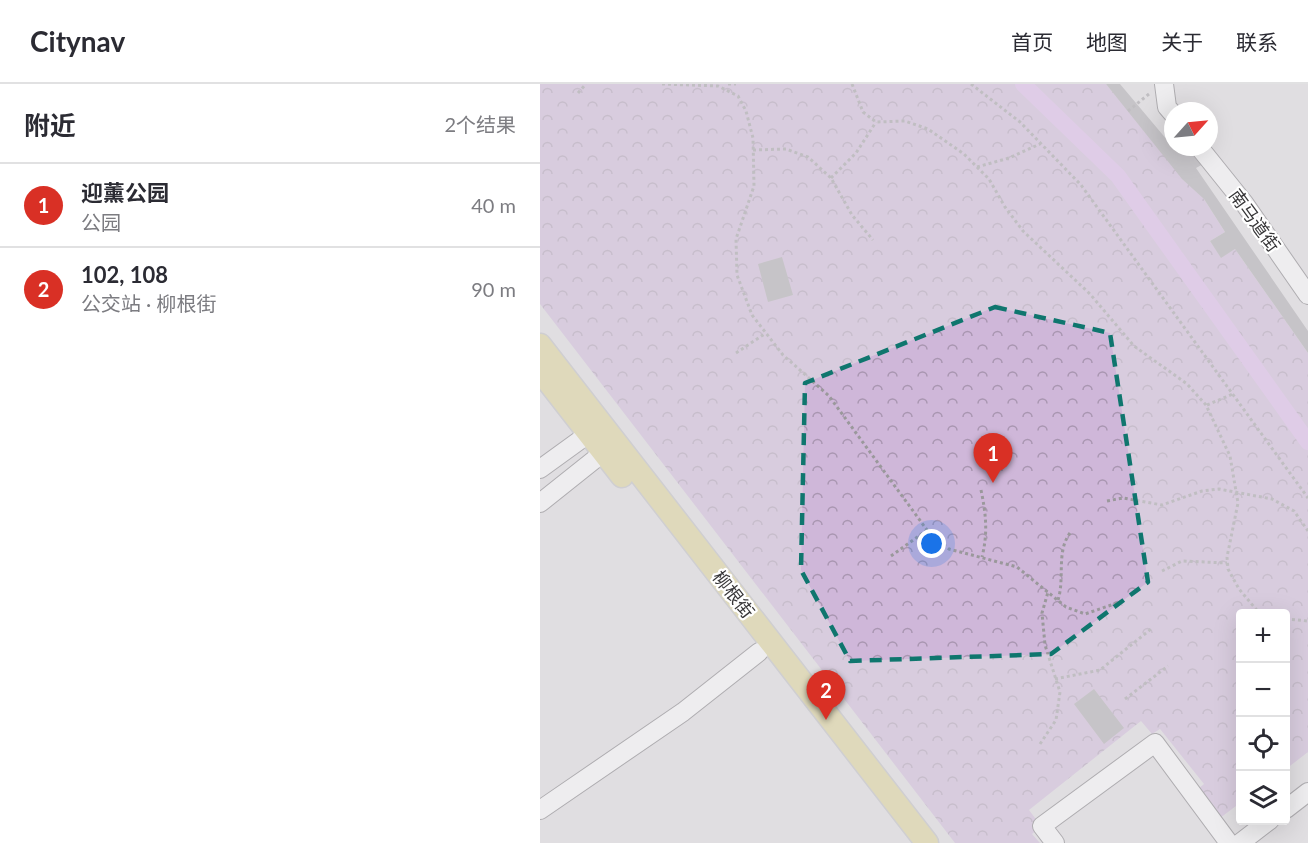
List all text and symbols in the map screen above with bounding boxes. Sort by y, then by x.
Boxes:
text: Citynav [30,24,125,58]
text: 首页 [1011,29,1053,54]
text: 地图 [1086,29,1128,54]
text: 关于 [1161,29,1203,54]
text: 联系 [1236,29,1278,54]
north arrow [1164,102,1218,156]
text: 附近 [24,109,76,141]
text: 2个结果 [444,112,516,136]
text: 迎薰公园 [81,179,169,206]
street label: 南马道街 [1225,184,1285,256]
text: 1 [38,193,49,217]
text: 40 m [471,193,516,217]
text: 公园 [81,210,121,234]
text: 102, 108 [81,261,168,288]
text: 2 [38,277,49,301]
text: 90 m [471,277,516,301]
text: 公交站 · 柳根街 [81,291,216,315]
pin: 1 [974,434,1012,483]
your location [917,529,946,558]
street label: 柳根街 [709,566,759,622]
map controls [1236,609,1290,825]
button: + [1236,609,1290,663]
button: − [1236,663,1290,717]
pin: 2 [806,670,846,720]
button: locate [1236,717,1290,771]
button: layers [1236,771,1290,825]

